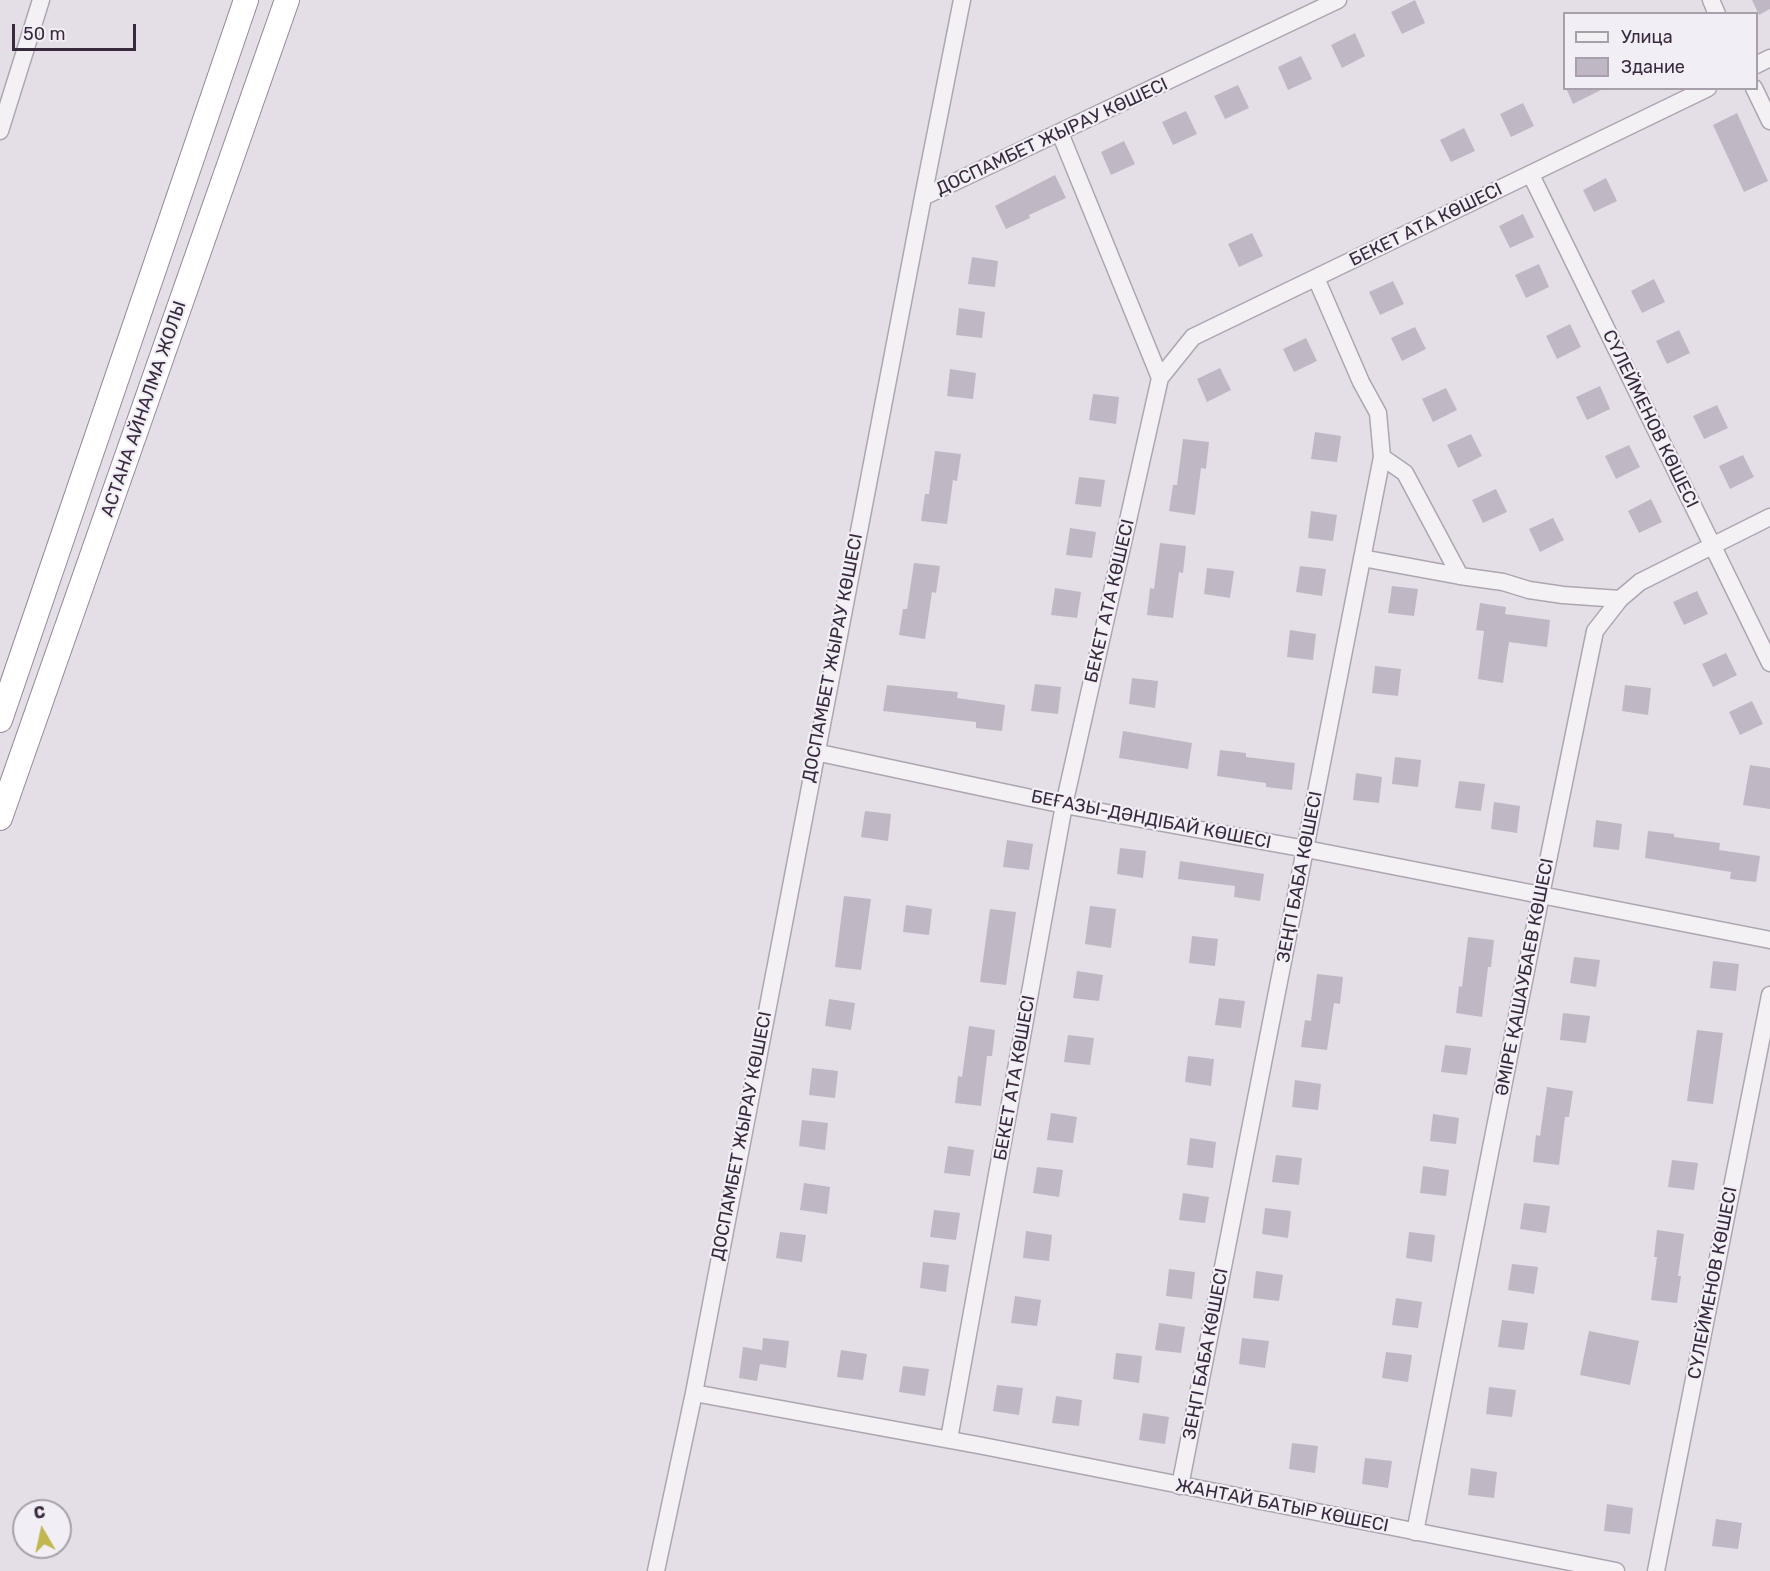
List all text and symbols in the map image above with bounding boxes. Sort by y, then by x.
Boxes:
scale bar [15,12,140,50]
legend [1563,12,1758,90]
text: 50 m [23,23,66,45]
text: Улица [1621,26,1673,48]
text: Здание [1621,56,1685,78]
street label: ДОСПАМБЕТ ЖЫРАУ КӨШЕСІ [933,74,1171,200]
street label: БЕКЕТ АТА КӨШЕСІ [1346,179,1506,271]
street label: АСТАНА АЙНАЛМА ЖОЛЫ [97,298,191,520]
street label: СҮЛЕЙМЕНОВ КӨШЕСІ [1597,326,1703,512]
street label: БЕКЕТ АТА КӨШЕСІ [1081,517,1139,685]
street label: ДОСПАМБЕТ ЖЫРАУ КӨШЕСІ [798,532,868,784]
street label: БЕҒАЗЫ-ДӘНДІБАЙ КӨШЕСІ [1029,786,1273,854]
street label: ЗЕҢГІ БАБА КӨШЕСІ [1273,789,1327,965]
street label: ӘМІРЕ ҚАШАУБАЕВ КӨШЕСІ [1491,856,1559,1098]
street label: БЕКЕТ АТА КӨШЕСІ [990,994,1040,1162]
street label: ДОСПАМБЕТ ЖЫРАУ КӨШЕСІ [707,1010,777,1262]
street label: СҮЛЕЙМЕНОВ КӨШЕСІ [1684,1185,1742,1381]
street label: ЗЕҢГІ БАБА КӨШЕСІ [1179,1266,1233,1442]
street label: ЖАНТАЙ БАТЫР КӨШЕСІ [1174,1475,1390,1537]
north arrow [12,1499,72,1559]
text: С [32,1502,46,1523]

